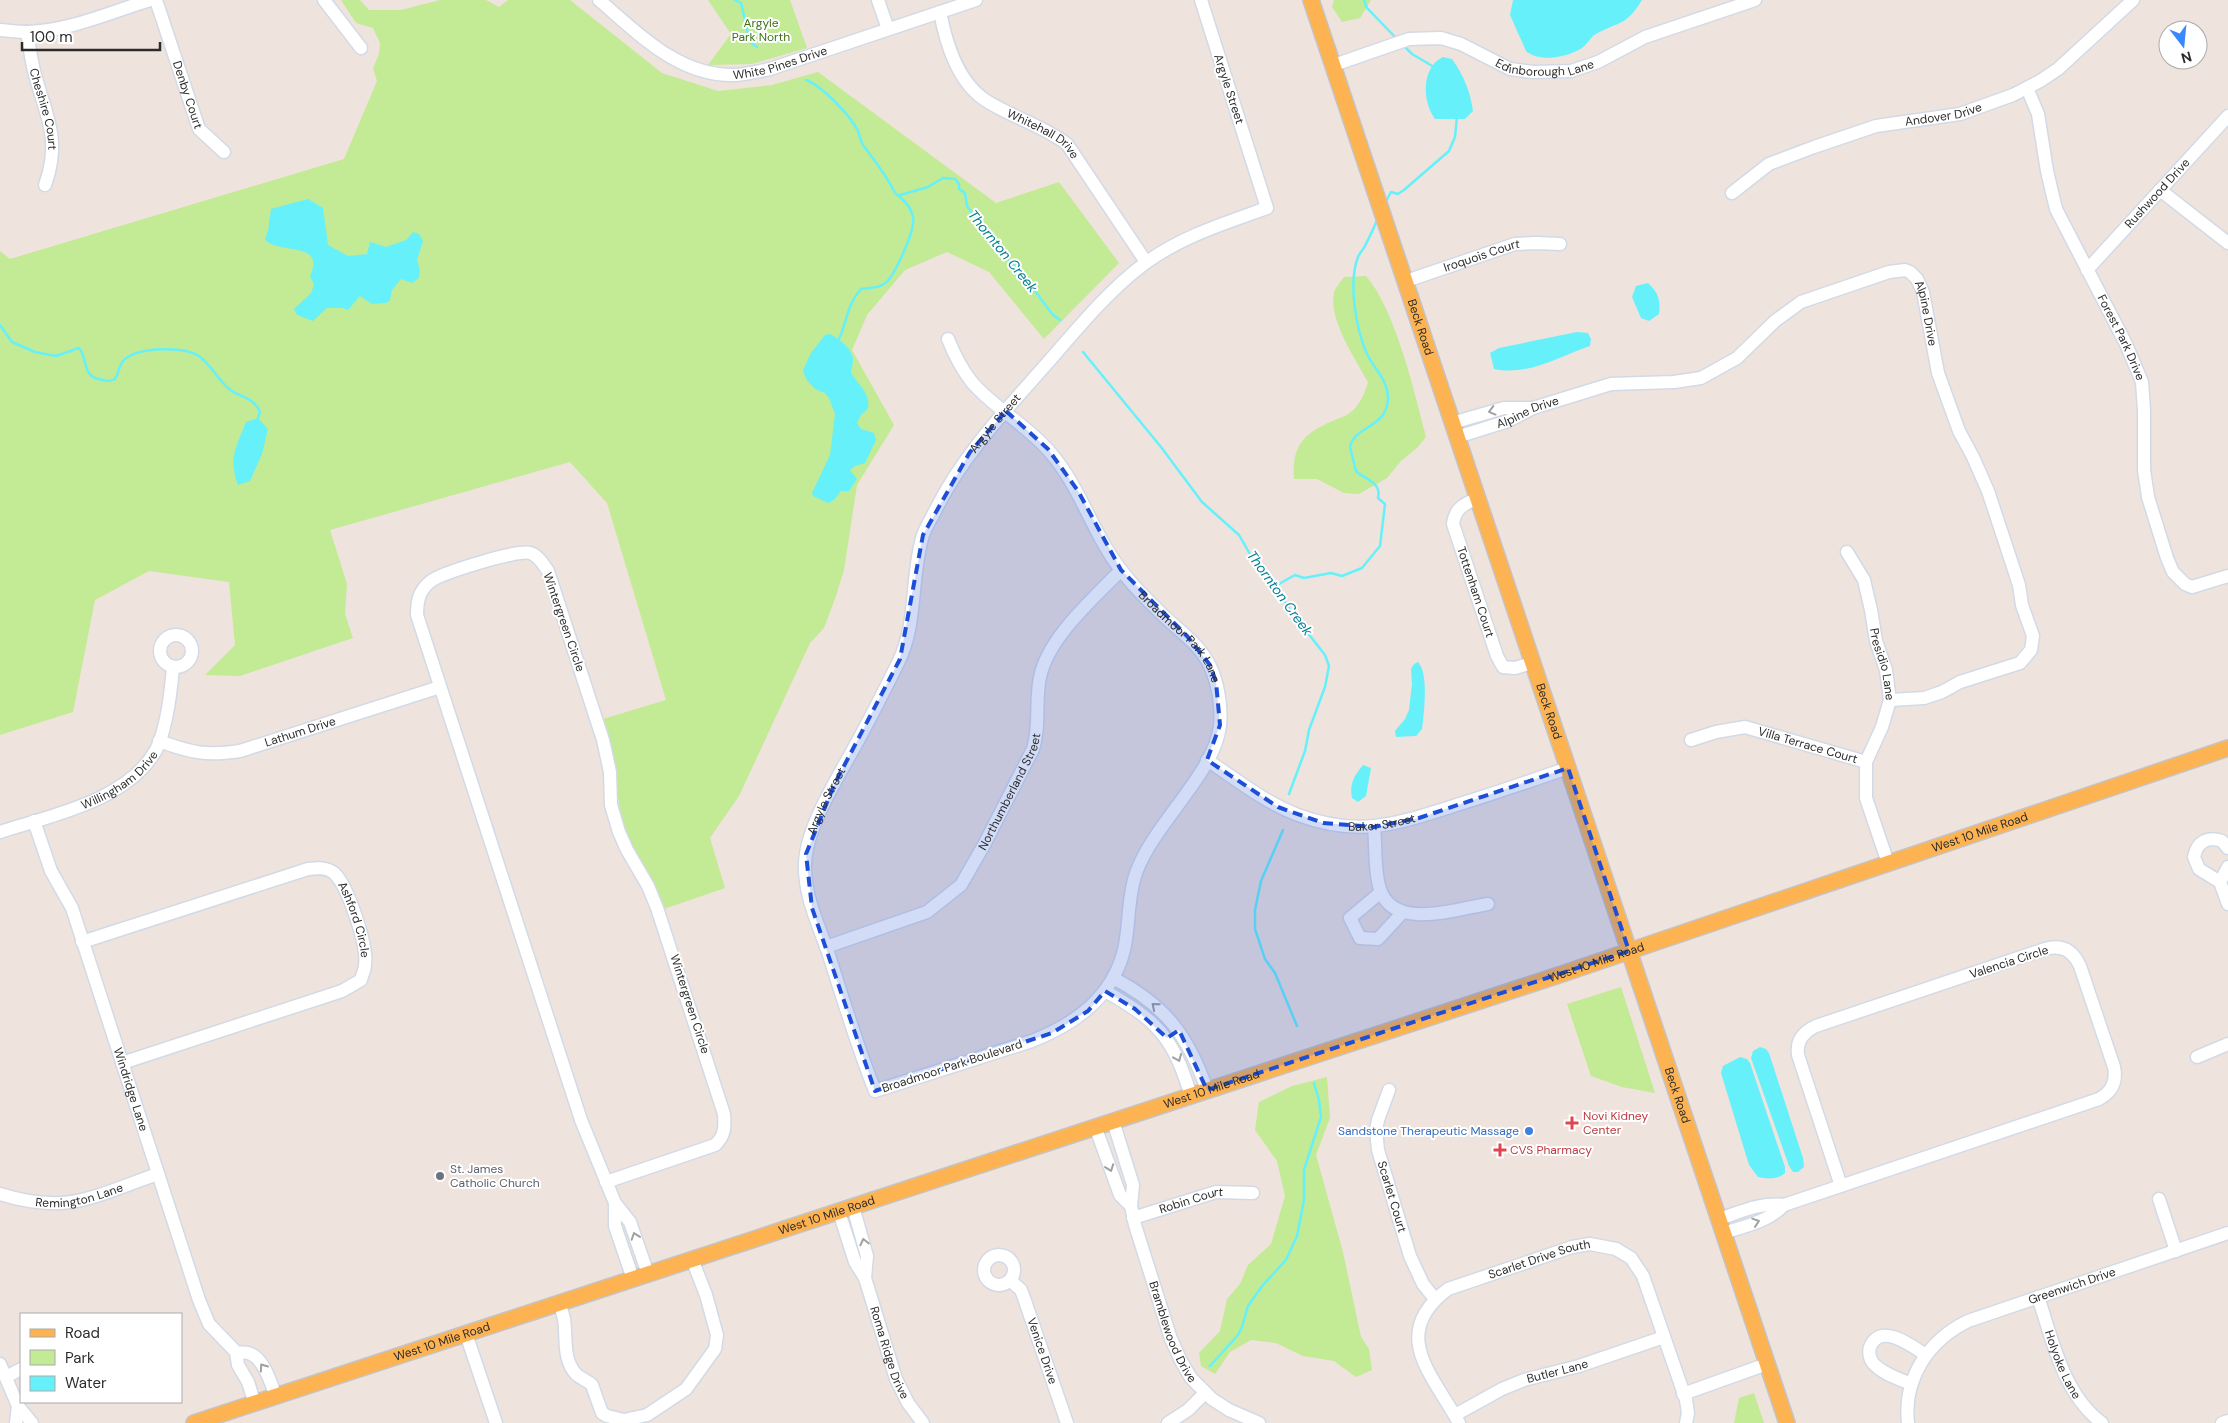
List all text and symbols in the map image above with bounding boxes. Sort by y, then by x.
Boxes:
park label: Argyle Park North [732,15,790,45]
scale bar [22,20,160,52]
north arrow [2158,20,2208,70]
text: 100 m [30,27,73,47]
street label: White Pines Drive [732,42,829,83]
text: N [2179,47,2194,68]
street label: Argyle Street [1210,52,1248,126]
street label: Edinborough Lane [1493,55,1596,80]
street label: Denby Court [169,59,206,131]
street label: Cheshire Court [26,66,60,150]
street label: Andover Drive [1904,99,1984,130]
street label: Whitehall Drive [1004,105,1083,162]
street label: Rushwood Drive [2121,155,2193,232]
water label: Thornton Creek [964,206,1042,297]
street label: Iroquois Court [1441,236,1520,276]
street label: Alpine Drive [1911,278,1941,347]
street label: Forest Park Drive [2094,292,2148,383]
street label: Beck Road [1404,297,1437,357]
street label: Argyle Street [966,390,1025,456]
street label: Alpine Drive [1494,392,1561,432]
one-way arrow [1489,405,1497,415]
street label: Tottenham Court [1453,545,1498,640]
water label: Thornton Creek [1243,547,1318,640]
street label: Wintergreen Circle [540,570,589,674]
street label: Broadmoor Park Lane [1135,587,1224,685]
street label: Presidio Lane [1866,627,1898,701]
street label: Beck Road [1532,681,1566,741]
street label: Lathum Drive [263,713,338,751]
street label: Villa Terrace Court [1756,723,1860,767]
street label: Northumberland Street [975,732,1044,853]
street label: Willingham Drive [79,748,162,813]
street label: Argyle Street [803,764,850,837]
street label: West 10 Mile Road [1930,809,2030,856]
street label: Baker Street [1348,810,1417,835]
street label: Ashford Circle [334,879,373,959]
street label: West 10 Mile Road [1546,939,1646,986]
street label: Valencia Circle [1968,942,2051,982]
street label: Wintergreen Circle [666,952,714,1056]
one-way arrow [1151,1002,1160,1011]
street label: Broadmoor Park Boulevard [880,1036,1024,1096]
street label: Windridge Lane [110,1046,152,1133]
one-way arrow [1171,1053,1182,1062]
street label: Beck Road [1661,1065,1694,1125]
street label: West 10 Mile Road [1161,1066,1262,1112]
place label: Novi Kidney Center [1583,1108,1648,1138]
marker: Novi Kidney Center [1565,1116,1579,1130]
place label: Sandstone Therapeutic Massage [1338,1123,1519,1139]
marker: Sandstone Therapeutic Massage [1523,1125,1535,1137]
place label: CVS Pharmacy [1510,1142,1592,1158]
marker: CVS Pharmacy [1494,1144,1506,1156]
street label: Scarlet Court [1374,1159,1411,1235]
place label: St. James Catholic Church [450,1161,540,1191]
one-way arrow [1104,1163,1114,1172]
marker: St. James Catholic Church [434,1170,446,1182]
street label: Remington Lane [35,1179,125,1211]
street label: Robin Court [1157,1184,1224,1217]
street label: West 10 Mile Road [777,1192,877,1239]
one-way arrow [1751,1218,1759,1228]
one-way arrow [631,1233,641,1241]
street label: Scarlet Drive South [1486,1236,1592,1283]
one-way arrow [859,1238,870,1247]
street label: Greenwich Drive [2026,1264,2118,1308]
street label: Bramblewood Drive [1145,1279,1200,1387]
street label: Roma Ridge Drive [866,1305,913,1402]
legend [20,1313,182,1403]
street label: Venice Drive [1023,1316,1061,1386]
street label: West 10 Mile Road [392,1318,492,1365]
text: Road [65,1323,100,1343]
street label: Holyoke Lane [2041,1328,2085,1402]
text: Park [65,1348,95,1368]
street label: Butler Lane [1525,1355,1590,1387]
one-way arrow [260,1363,269,1373]
text: Water [65,1373,107,1393]

